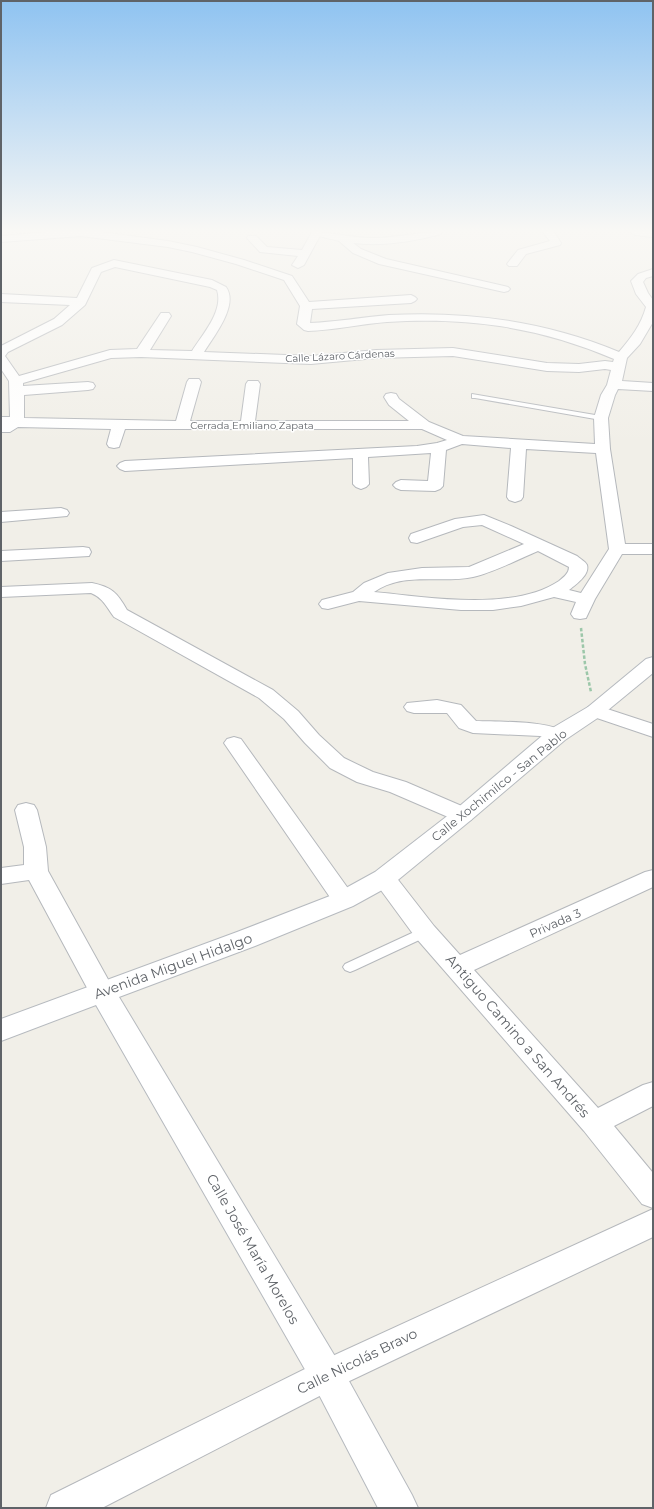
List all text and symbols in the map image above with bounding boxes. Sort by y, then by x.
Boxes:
street label: Calle Lázaro Cárdenas [285,347,395,365]
street label: Cerrada Emiliano Zapata [190,419,314,432]
street label: Calle Xochimilco - San Pablo [428,726,570,844]
street label: Privada 3 [527,905,583,941]
street label: Avenida Miguel Hidalgo [91,929,255,1003]
street label: Antiguo Camino a San Andrés [442,951,594,1122]
street label: Calle José María Morelos [203,1171,304,1328]
street label: Calle Nicolás Bravo [294,1324,420,1398]

